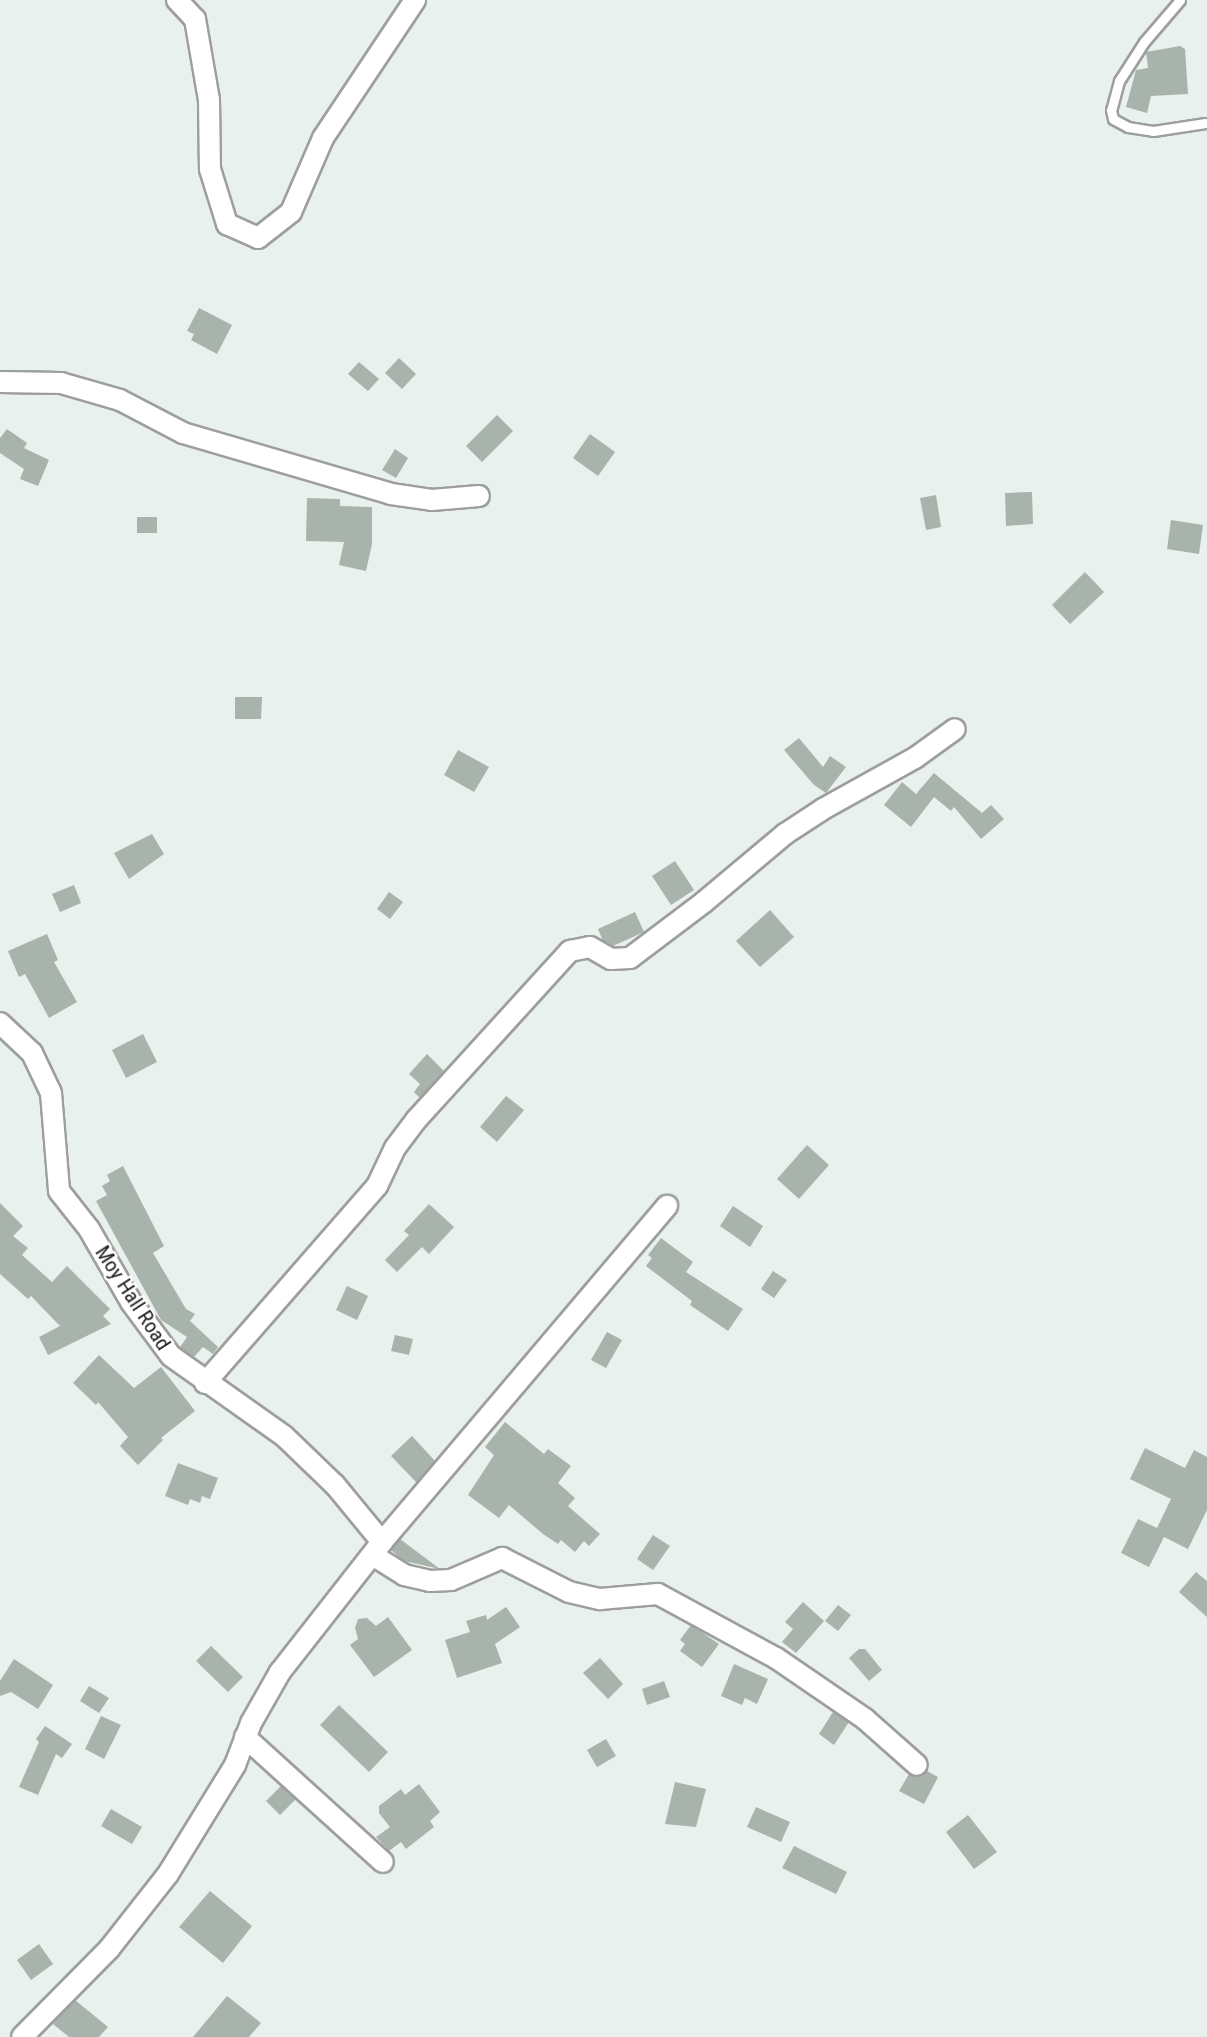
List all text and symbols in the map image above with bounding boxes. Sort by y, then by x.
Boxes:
street label: Moy Hall Road [90,1241,176,1355]

